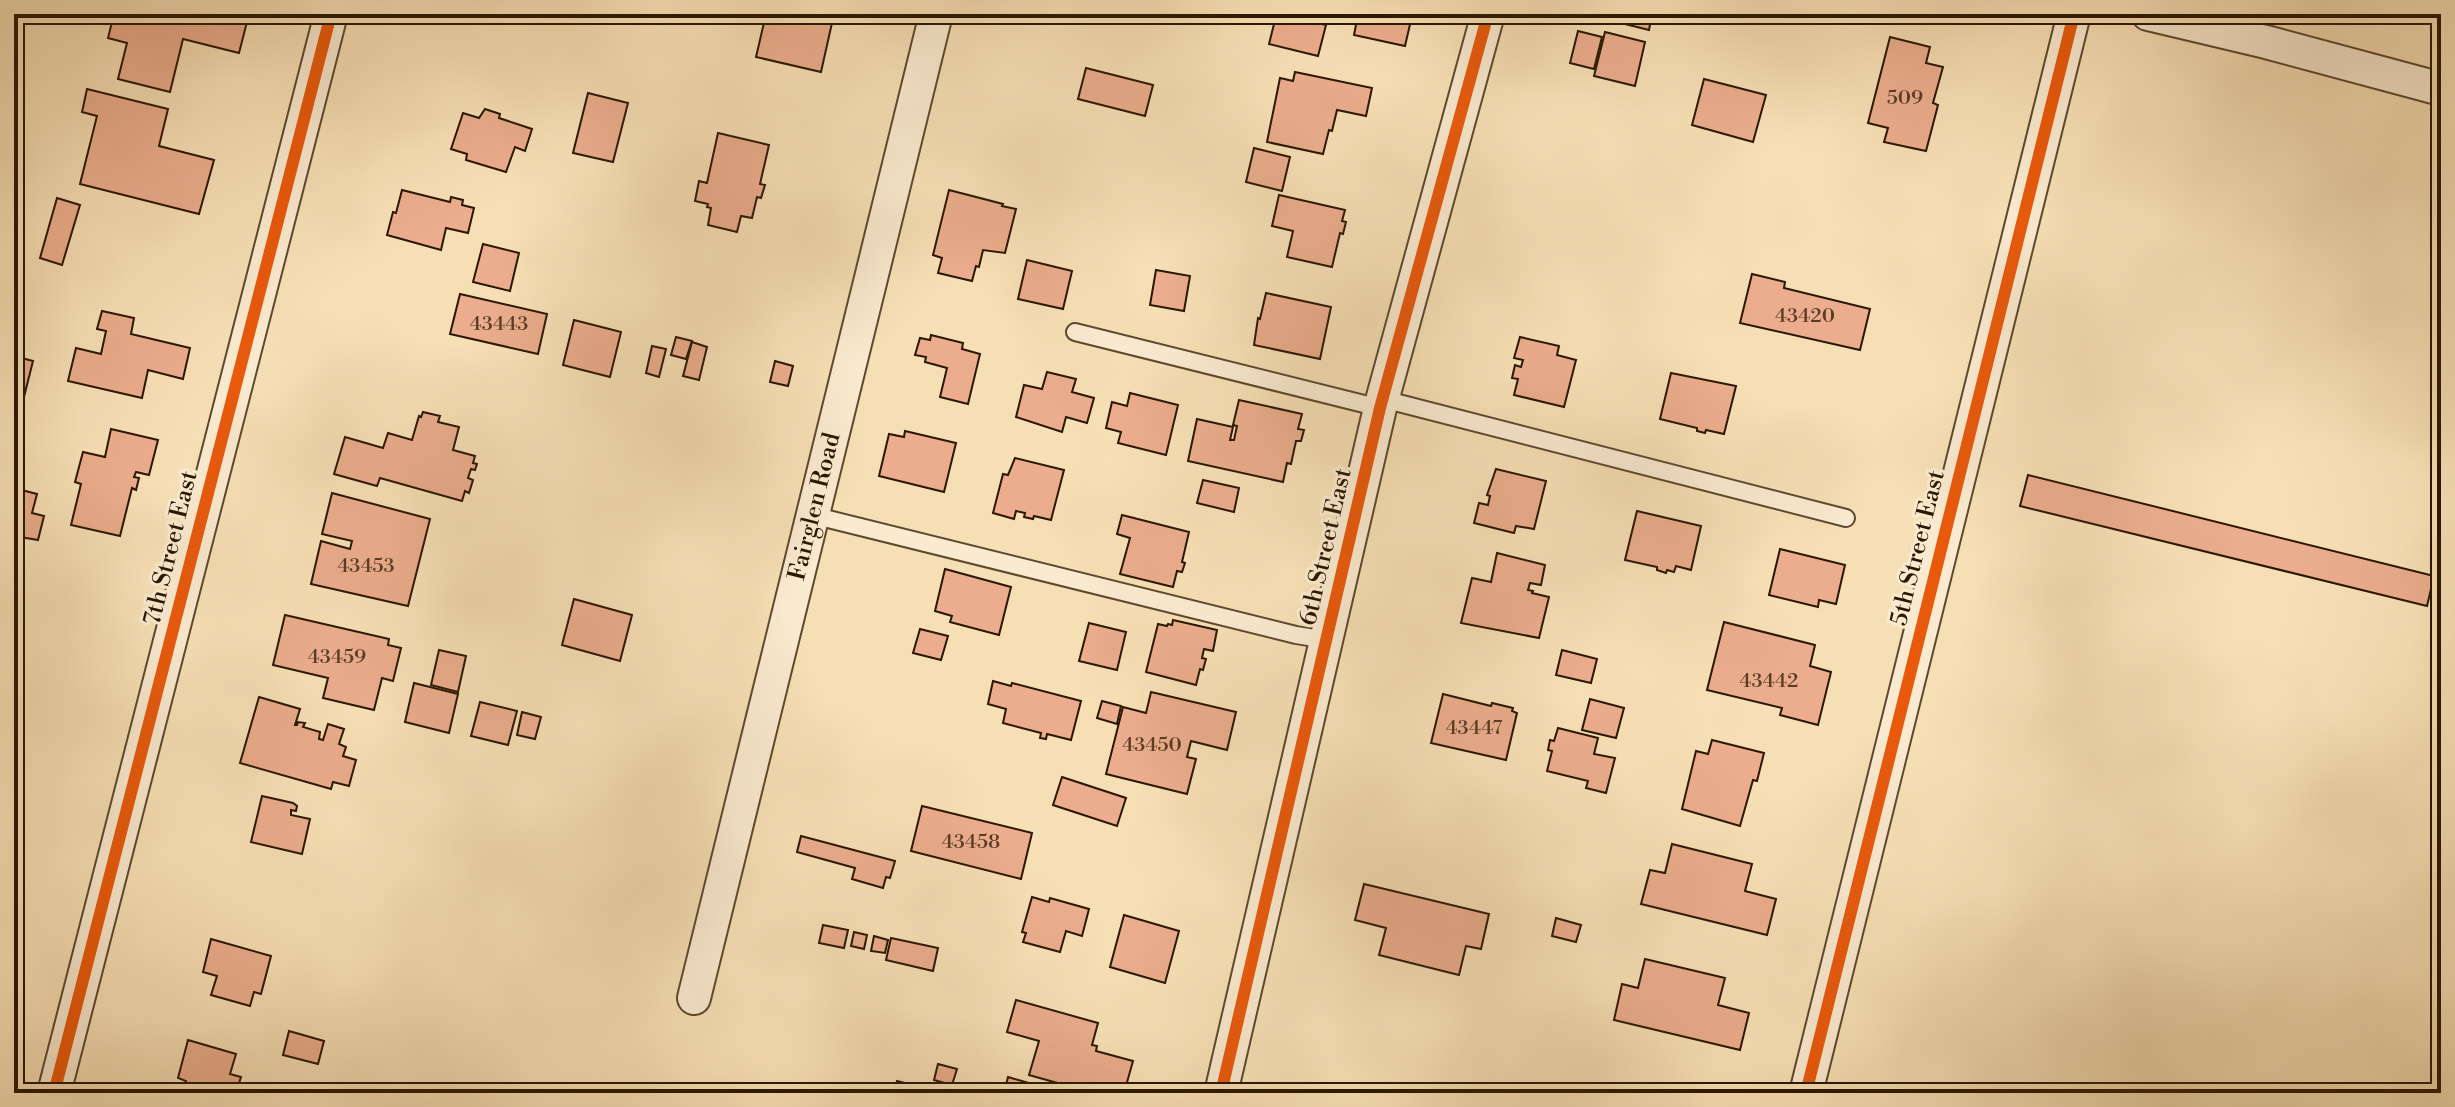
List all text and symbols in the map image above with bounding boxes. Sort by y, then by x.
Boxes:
house number: 509 [1887,86,1923,111]
house number: 43420 [1775,304,1835,329]
house number: 43443 [470,312,528,337]
street label: Fairglen Road [782,429,848,584]
street label: 6th Street East [1293,465,1359,629]
street label: 7th Street East [137,467,205,628]
street label: 5th Street East [1884,467,1952,629]
house number: 43453 [337,554,395,579]
house number: 43459 [308,645,366,670]
house number: 43442 [1740,669,1798,694]
house number: 43447 [1446,716,1502,741]
house number: 43450 [1122,733,1182,758]
house number: 43458 [942,830,1000,855]

